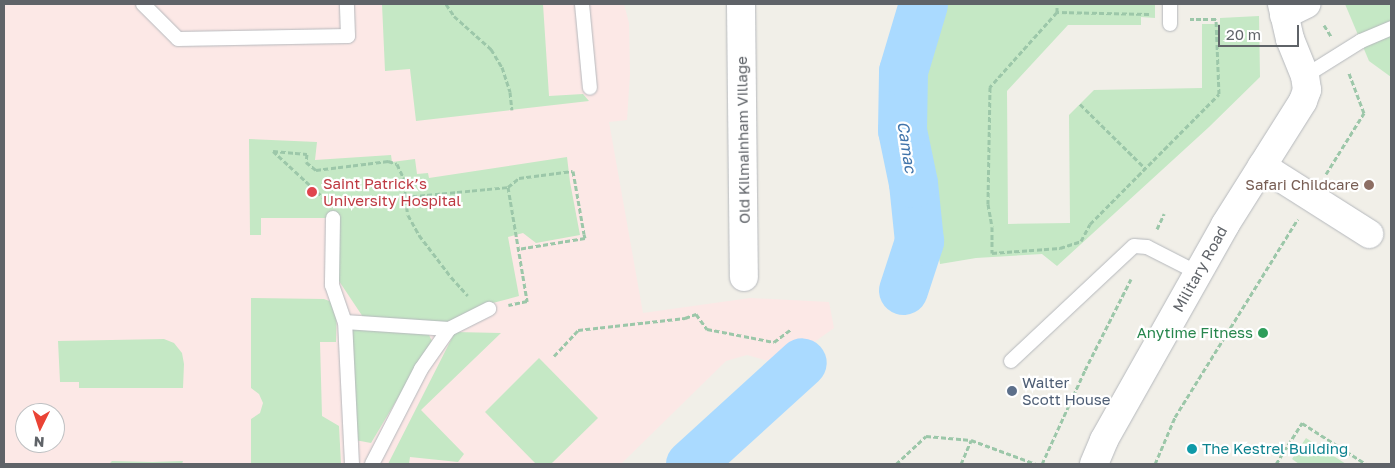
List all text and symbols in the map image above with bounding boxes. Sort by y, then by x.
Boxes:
scale bar [1220,15,1301,47]
text: 20 m [1226,25,1261,43]
street label: Old Kilmainham Village [733,56,753,224]
water label: Camac [893,120,921,174]
place label: Saint Patrick’s University Hospital [323,174,461,209]
place label: Safari Childcare [1245,176,1359,194]
marker: Safari Childcare [1363,179,1375,191]
marker: Saint Patrick’s University Hospital [305,185,319,199]
street label: Military Road [1169,223,1231,315]
place label: Anytime Fitness [1137,324,1253,342]
marker: Anytime Fitness [1257,327,1269,339]
place label: Walter Scott House [1022,373,1110,408]
marker: Walter Scott House [1006,385,1018,397]
north arrow [15,403,65,453]
text: N [33,434,45,451]
place label: The Kestrel Building [1202,440,1348,458]
marker: The Kestrel Building [1186,443,1198,455]

